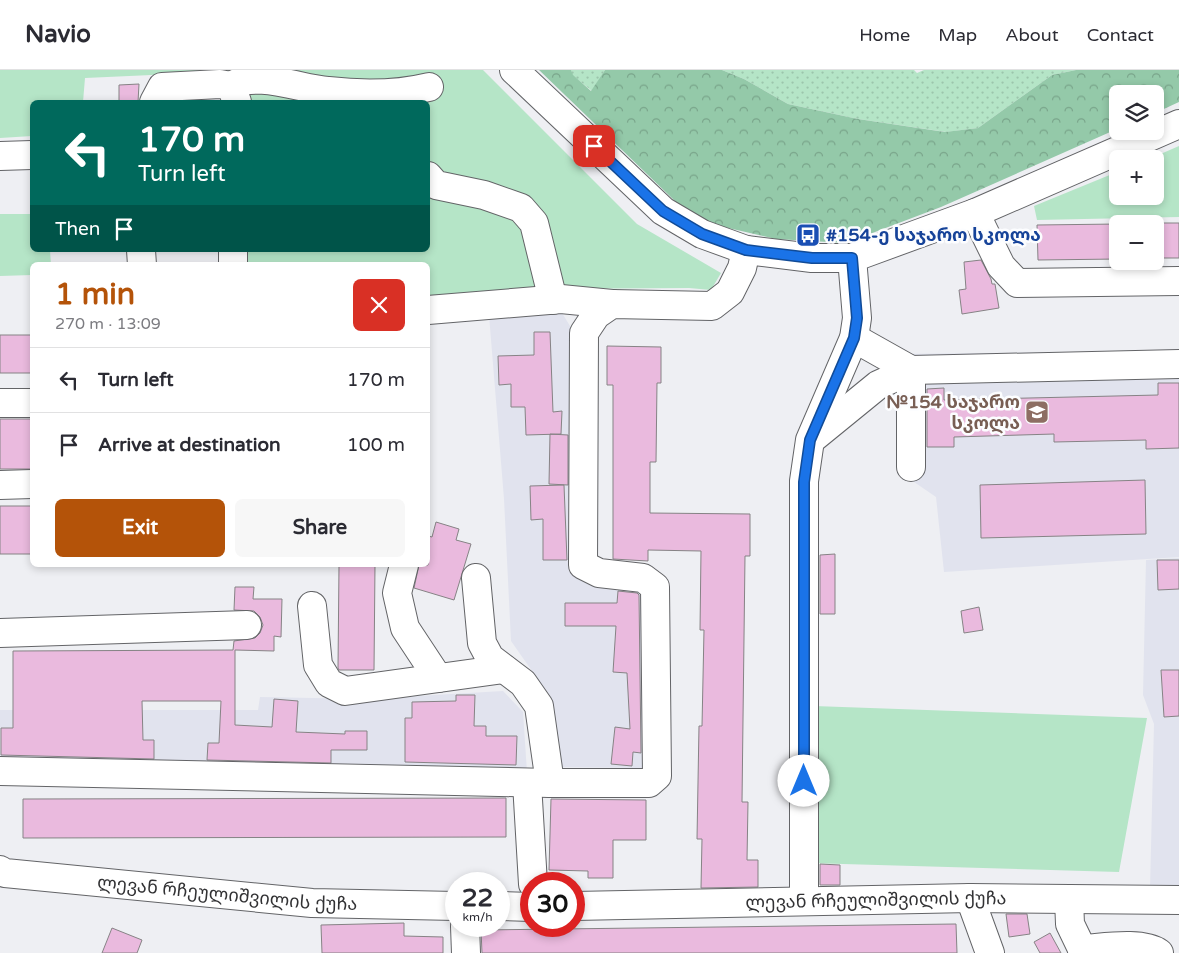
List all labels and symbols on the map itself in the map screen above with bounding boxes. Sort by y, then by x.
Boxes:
pin [573,125,615,167]
bus stop icon: #154-ე საჯარო სკოლა [795,222,821,248]
place label: #154-ე საჯარო სკოლა [826,224,1041,246]
place label: №154 საჯარო სკოლა [886,391,1020,434]
school or university icon: №154 საჯარო სკოლა [1024,399,1050,425]
position arrow [777,754,829,806]
street label: ლევან რჩეულიშვილის ქუჩა [96,871,357,915]
speed limit sign: 30 [520,872,585,937]
street label: ლევან რჩეულიშვილის ქუჩა [745,887,1006,914]

